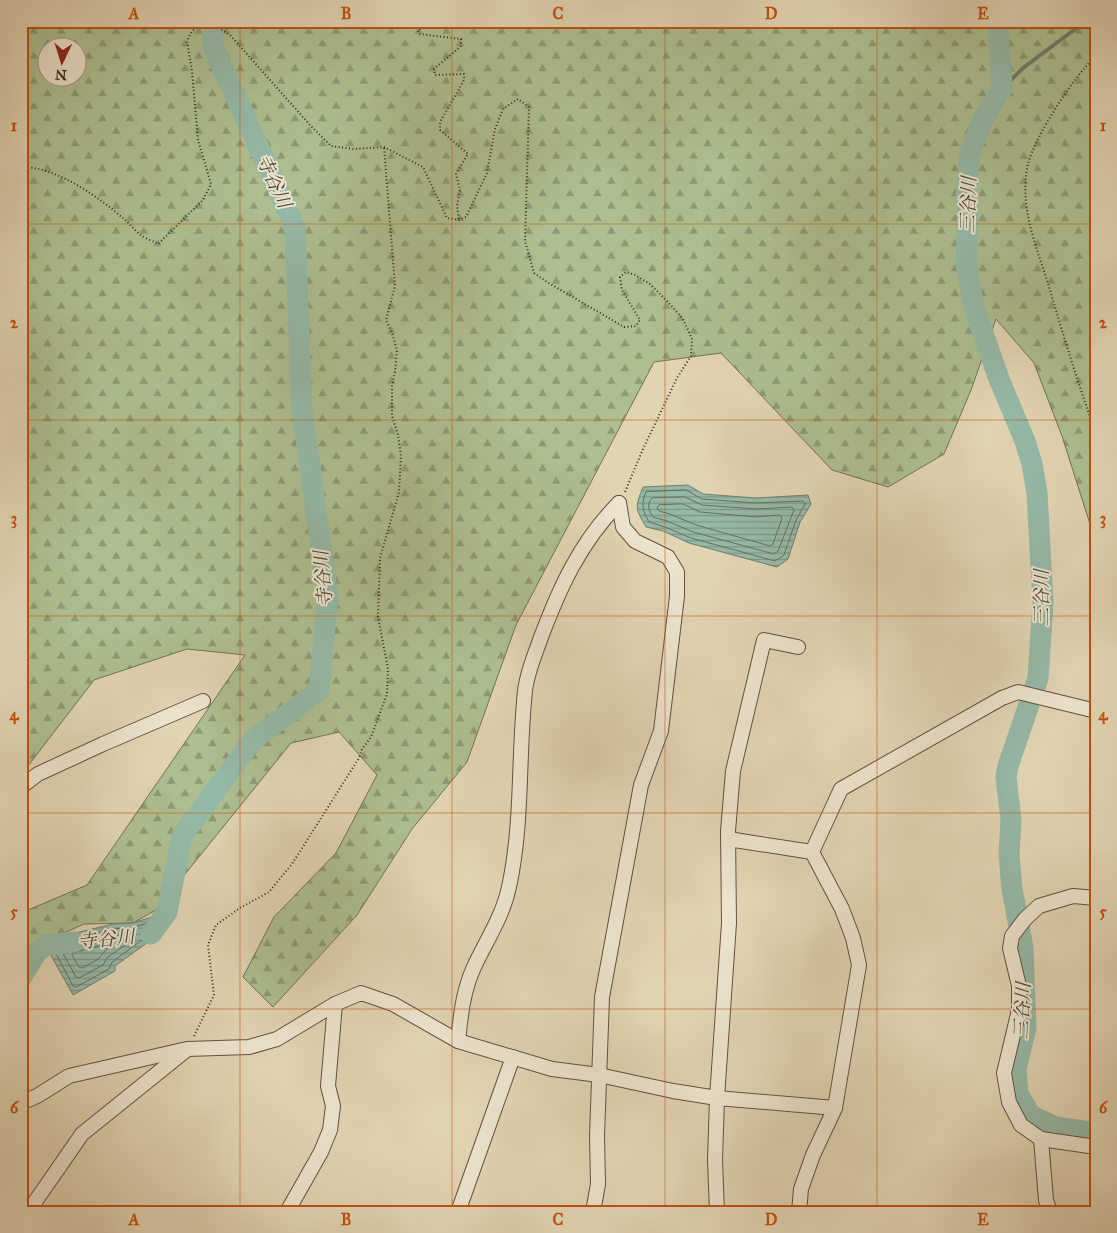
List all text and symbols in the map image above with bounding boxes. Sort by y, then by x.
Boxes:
text: A [128,4,140,23]
text: B [341,4,351,23]
text: C [553,4,564,23]
text: D [765,4,778,23]
text: E [977,4,989,23]
north arrow [38,38,88,88]
text: N [54,66,68,83]
text: 1 [11,116,18,135]
text: 1 [1100,116,1107,135]
water label: 寺谷川 [252,150,297,213]
water label: 三谷川 [956,174,981,234]
text: 2 [10,313,19,332]
text: 2 [1099,313,1108,332]
text: 3 [11,509,17,529]
text: 3 [1100,509,1106,529]
water label: 寺谷川 [309,548,337,608]
water label: 三谷川 [1030,568,1053,627]
text: 4 [10,705,20,725]
text: 4 [1099,705,1109,725]
text: 5 [10,902,18,921]
text: 5 [1099,902,1107,921]
water label: 寺谷川 [76,924,138,953]
water label: 三谷川 [1009,980,1035,1040]
text: 6 [10,1098,19,1117]
text: 6 [1099,1098,1108,1117]
text: A [128,1210,140,1229]
text: B [341,1210,351,1229]
text: C [553,1210,564,1229]
text: D [765,1210,778,1229]
text: E [977,1210,989,1229]

